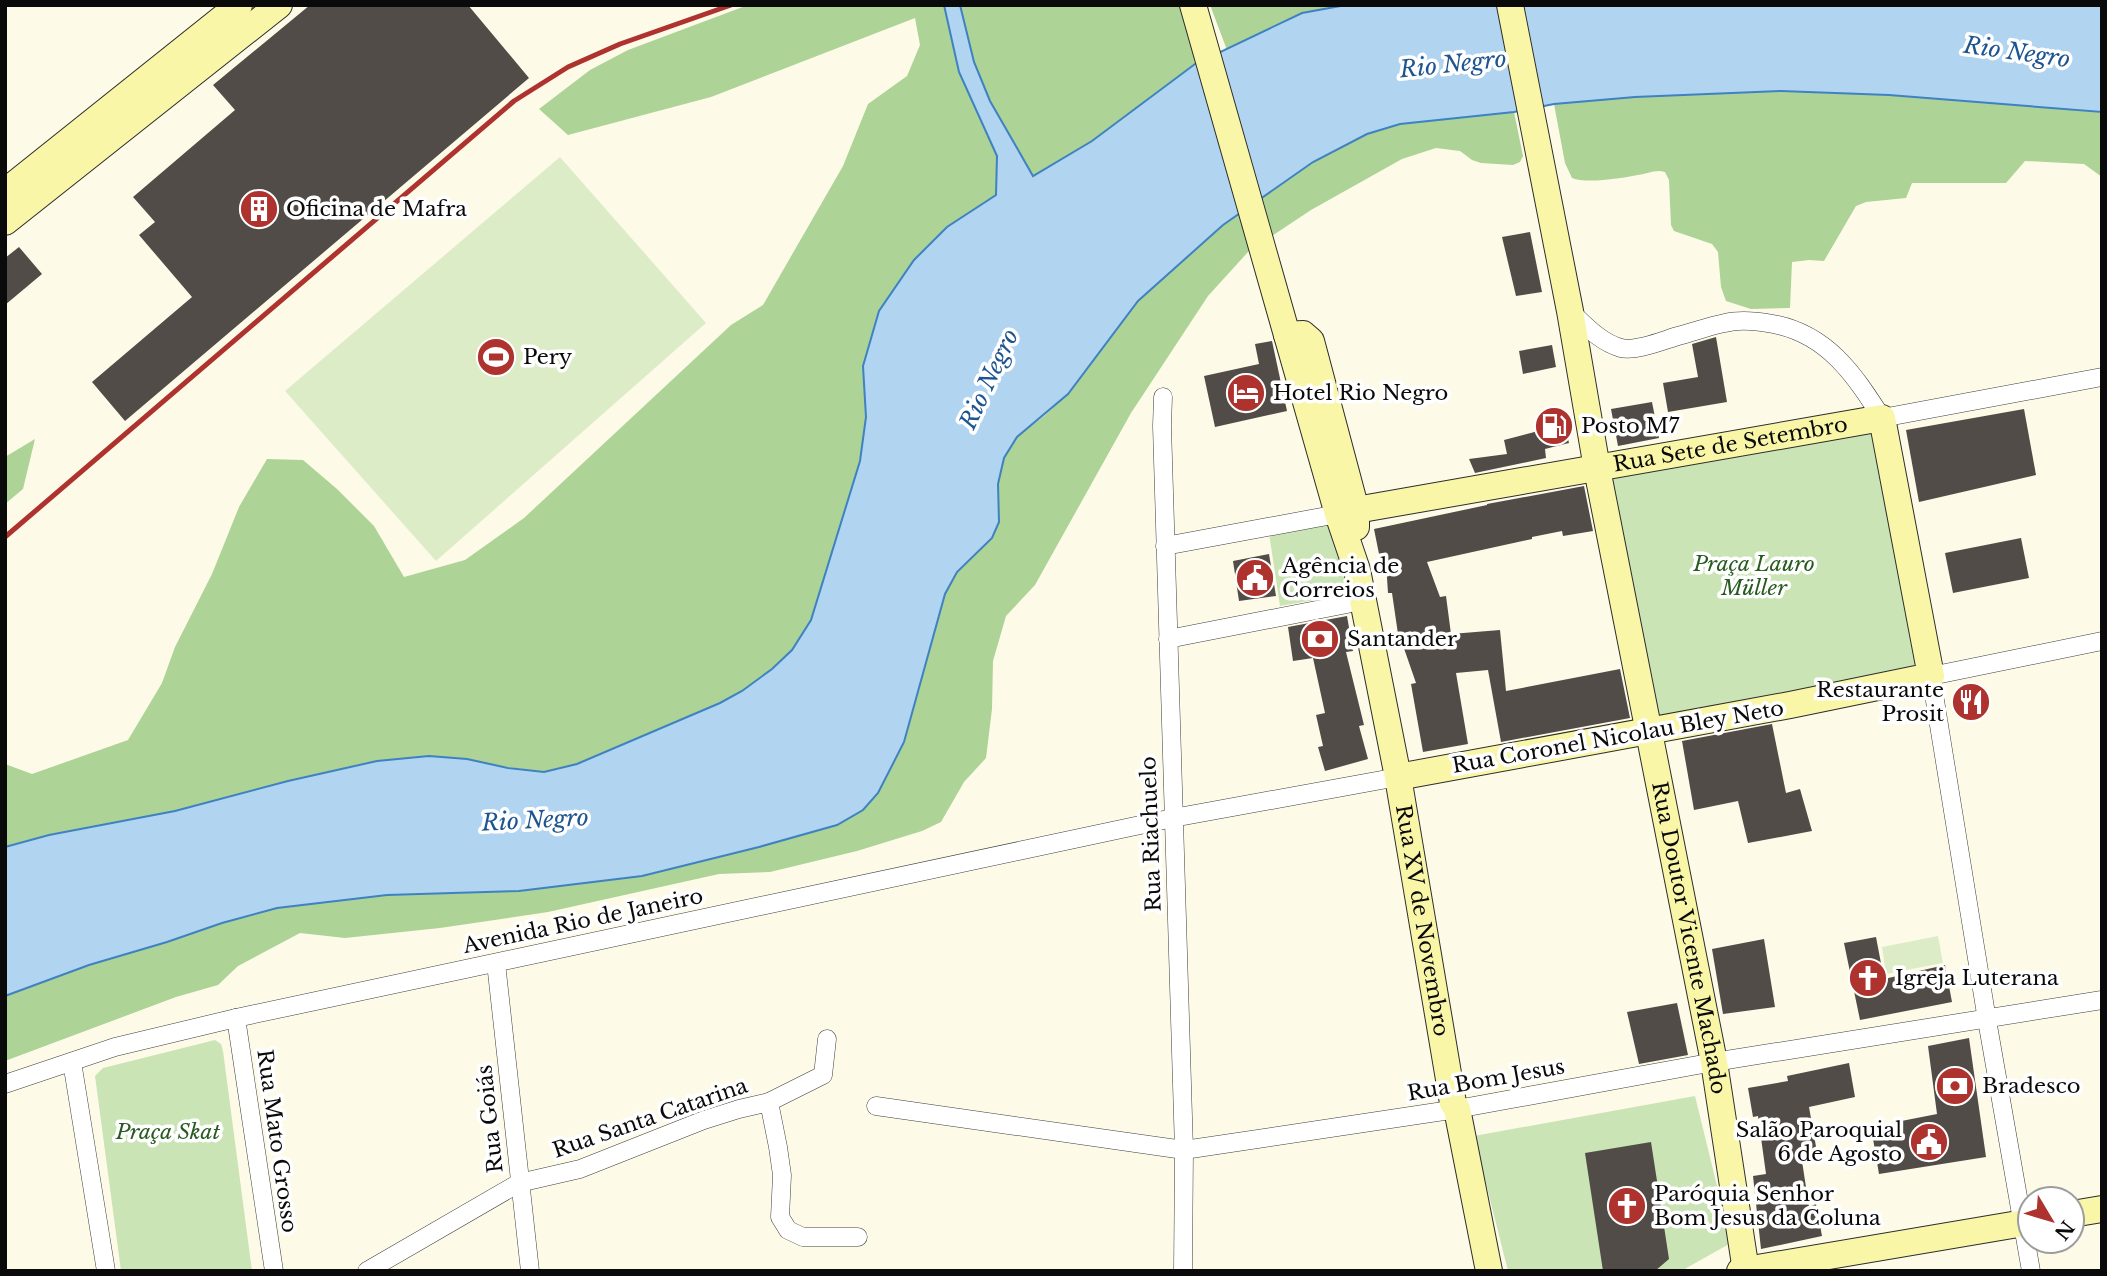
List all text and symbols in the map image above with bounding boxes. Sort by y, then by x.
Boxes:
water label: Rio Negro [1961,31,2072,73]
water label: Rio Negro [1397,44,1508,84]
building icon: Oficina de Mafra [238,188,280,230]
place label: Oficina de Mafra [286,196,467,222]
water label: Rio Negro [953,325,1024,434]
sports icon: Pery [475,336,517,378]
place label: Pery [523,344,573,370]
hotel icon: Hotel Rio Negro [1225,372,1267,414]
place label: Hotel Rio Negro [1273,380,1448,406]
fuel station icon: Posto M7 [1533,405,1575,447]
street label: Rua Sete de Setembro [1611,411,1849,478]
place label: Posto M7 [1581,413,1680,439]
park label: Praça Lauro Müller [1692,551,1815,601]
place label: Agência de Correios [1281,553,1399,603]
public building icon: Agência de Correios [1234,557,1276,599]
bank icon: Santander [1299,618,1341,660]
place label: Santander [1347,626,1457,652]
place label: Restaurante Prosit [1816,677,1944,727]
restaurant icon: Restaurante Prosit [1950,681,1992,723]
street label: Rua Coronel Nicolau Bley Neto [1450,695,1786,779]
street label: Rua Riachuelo [1135,756,1167,912]
street label: Rua Doutor Vicente Machado [1646,779,1732,1096]
water label: Rio Negro [480,803,589,837]
street label: Rua XV de Novembro [1390,803,1455,1038]
street label: Avenida Rio de Janeiro [460,883,705,959]
church icon: Igreja Luterana [1847,957,1889,999]
place label: Igreja Luterana [1895,965,2059,991]
street label: Rua Mato Grosso [251,1048,303,1234]
street label: Rua Bom Jesus [1405,1053,1567,1107]
street label: Rua Goiás [471,1064,509,1174]
bank icon: Bradesco [1934,1065,1976,1107]
street label: Rua Santa Catarina [549,1072,751,1164]
place label: Bradesco [1982,1073,2081,1099]
place label: Salão Paroquial 6 de Agosto [1736,1117,1902,1167]
park label: Praça Skat [115,1119,221,1145]
public building icon: Salão Paroquial 6 de Agosto [1908,1121,1950,1163]
place label: Paróquia Senhor Bom Jesus da Coluna [1654,1181,1881,1231]
church icon: Paróquia Senhor Bom Jesus da Coluna [1606,1185,1648,1227]
north arrow [2016,1185,2086,1255]
text: N [2049,1216,2079,1244]

